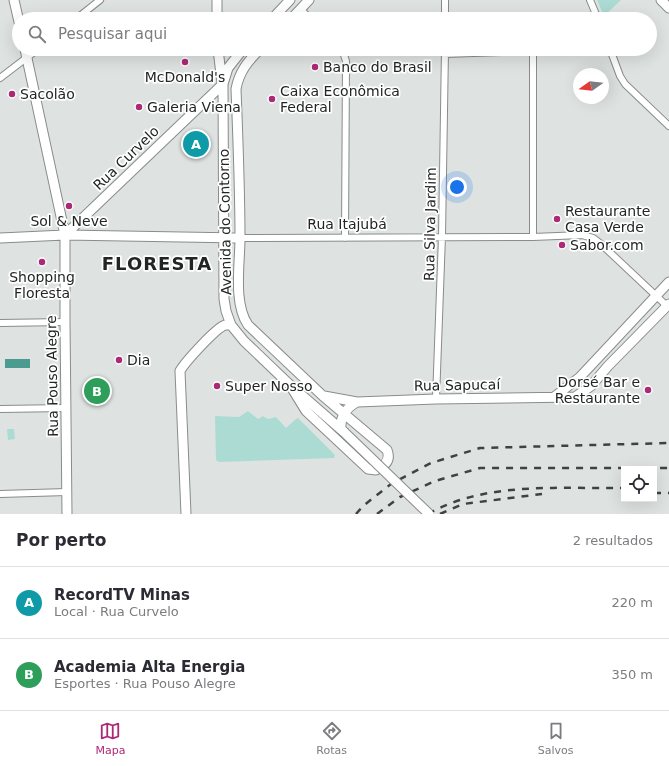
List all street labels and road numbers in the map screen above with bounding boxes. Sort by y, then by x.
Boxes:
street label: Rua Curvelo [90,123,162,193]
street label: Avenida do Contorno [216,149,234,295]
street label: Rua Silva Jardim [421,167,439,281]
street label: Rua Itajubá [307,216,387,232]
street label: Rua Pouso Alegre [43,315,61,437]
street label: Rua Sapucaí [414,376,501,394]

